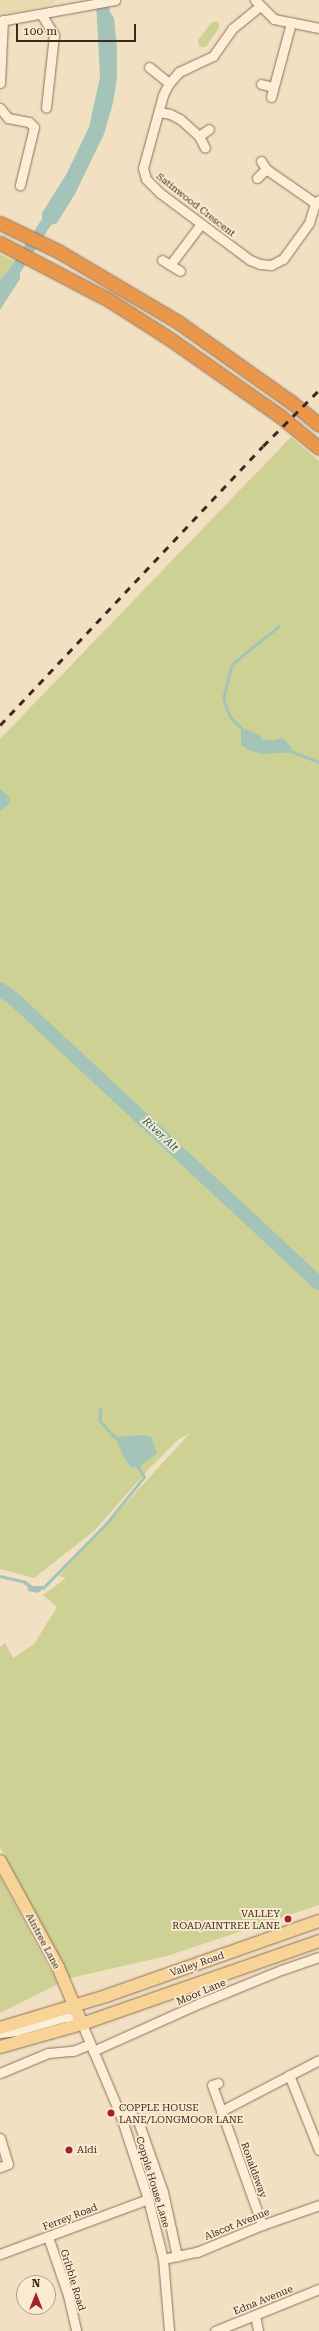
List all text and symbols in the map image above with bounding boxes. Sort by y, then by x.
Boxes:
scale bar [18,16,138,42]
text: 100 m [23,24,57,38]
street label: Satinwood Crescent [154,170,238,240]
water label: River Alt [139,1115,181,1155]
place label: VALLEY ROAD/AINTREE LANE [172,1907,280,1930]
street label: Aintree Lane [23,1911,63,1971]
marker: VALLEY ROAD/AINTREE LANE [283,1914,293,1924]
street label: Valley Road [168,1949,226,1979]
street label: Moor Lane [175,1976,227,2008]
place label: COPPLE HOUSE LANE/LONGMOOR LANE [119,2101,243,2124]
marker: COPPLE HOUSE LANE/LONGMOOR LANE [106,2108,116,2118]
street label: Copple House Lane [133,2135,173,2229]
street label: Ronaldsway [238,2141,270,2199]
place label: Aldi [77,2144,97,2156]
marker: Aldi [64,2145,74,2155]
street label: Ferrey Road [41,2201,99,2233]
street label: Alscot Avenue [203,2206,271,2242]
street label: Gribble Road [58,2248,88,2312]
north arrow [16,2275,56,2315]
text: N [32,2277,40,2290]
street label: Edna Avenue [231,2283,295,2317]

